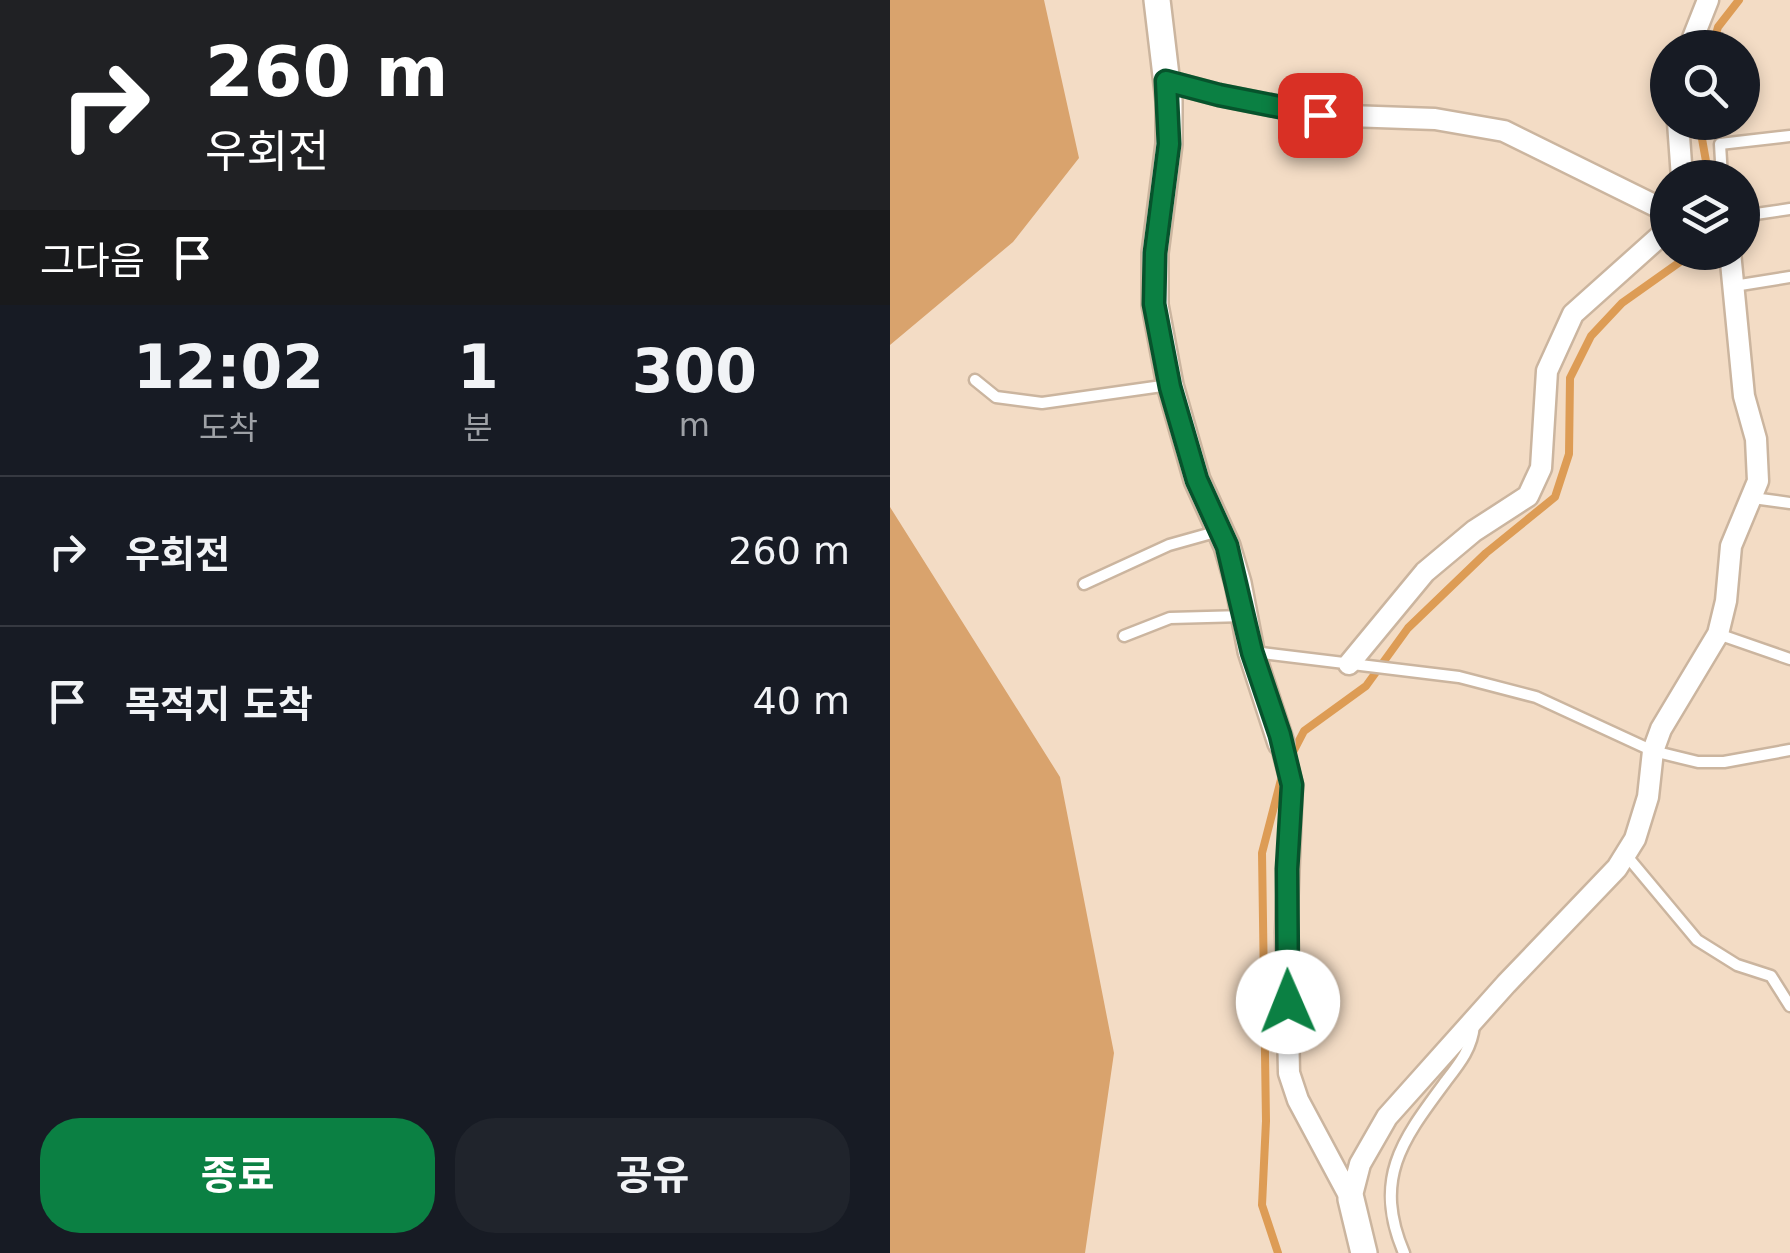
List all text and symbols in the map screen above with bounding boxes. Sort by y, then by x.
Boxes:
map controls [1650,30,1760,270]
button: search [1650,30,1760,140]
text: 260 m [205,31,448,113]
icon: right [40,40,170,170]
pin [1278,73,1363,158]
icon: arrive [1293,88,1348,143]
text: 우회전 [205,125,329,178]
button: layers [1650,160,1760,270]
icon: arrive [165,230,220,285]
text: 그다음 [40,239,145,283]
text: 12:02 [133,332,324,402]
text: 1 [457,332,499,402]
text: 300 [632,336,757,406]
text: m [679,406,710,444]
text: 도착 [199,409,258,447]
text: 분 [463,409,493,447]
icon: right [40,524,95,579]
text: 260 m [728,529,850,573]
text: 우회전 [125,533,230,577]
icon: arrive [40,674,95,729]
text: 40 m [753,679,850,723]
text: 목적지 도착 [125,683,313,727]
position arrow [1236,950,1340,1054]
button: 종료 [40,1118,435,1233]
button: 공유 [455,1118,850,1233]

